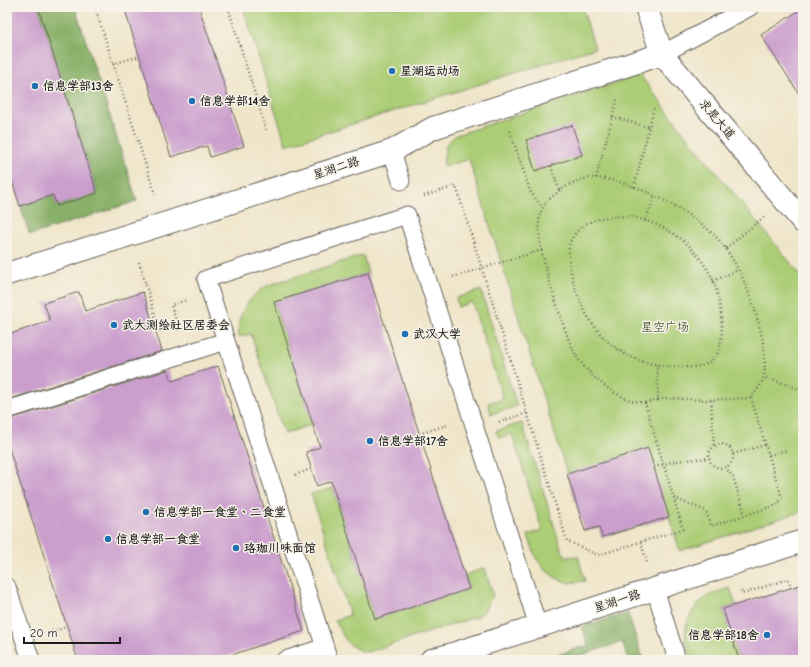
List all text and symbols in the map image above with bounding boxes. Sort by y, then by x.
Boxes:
place label: 星湖运动场 [400,64,460,78]
marker: 星湖运动场 [387,66,397,76]
place label: 信息学部13舍 [43,79,114,93]
marker: 信息学部13舍 [30,81,40,91]
place label: 信息学部14舍 [200,94,270,108]
marker: 信息学部14舍 [187,96,197,106]
street label: 求是大道 [696,96,738,142]
street label: 星湖二路 [311,154,361,182]
place label: 武大测绘社区居委会 [122,318,230,332]
marker: 武大测绘社区居委会 [109,320,119,330]
park label: 星空广场 [641,320,689,334]
place label: 武汉大学 [413,327,461,341]
marker: 武汉大学 [400,329,410,339]
place label: 信息学部17舍 [378,434,448,448]
marker: 信息学部17舍 [365,436,375,446]
place label: 信息学部一食堂、二食堂 [154,505,286,519]
marker: 信息学部一食堂、二食堂 [141,507,151,517]
place label: 信息学部一食堂 [116,532,200,546]
marker: 信息学部一食堂 [103,534,113,544]
place label: 珞珈川味面馆 [244,541,316,555]
marker: 珞珈川味面馆 [231,543,241,553]
street label: 星湖一路 [592,587,642,615]
scale bar [24,619,120,645]
text: 20 m [30,626,58,640]
place label: 信息学部18舍 [688,628,759,642]
marker: 信息学部18舍 [762,630,772,640]

